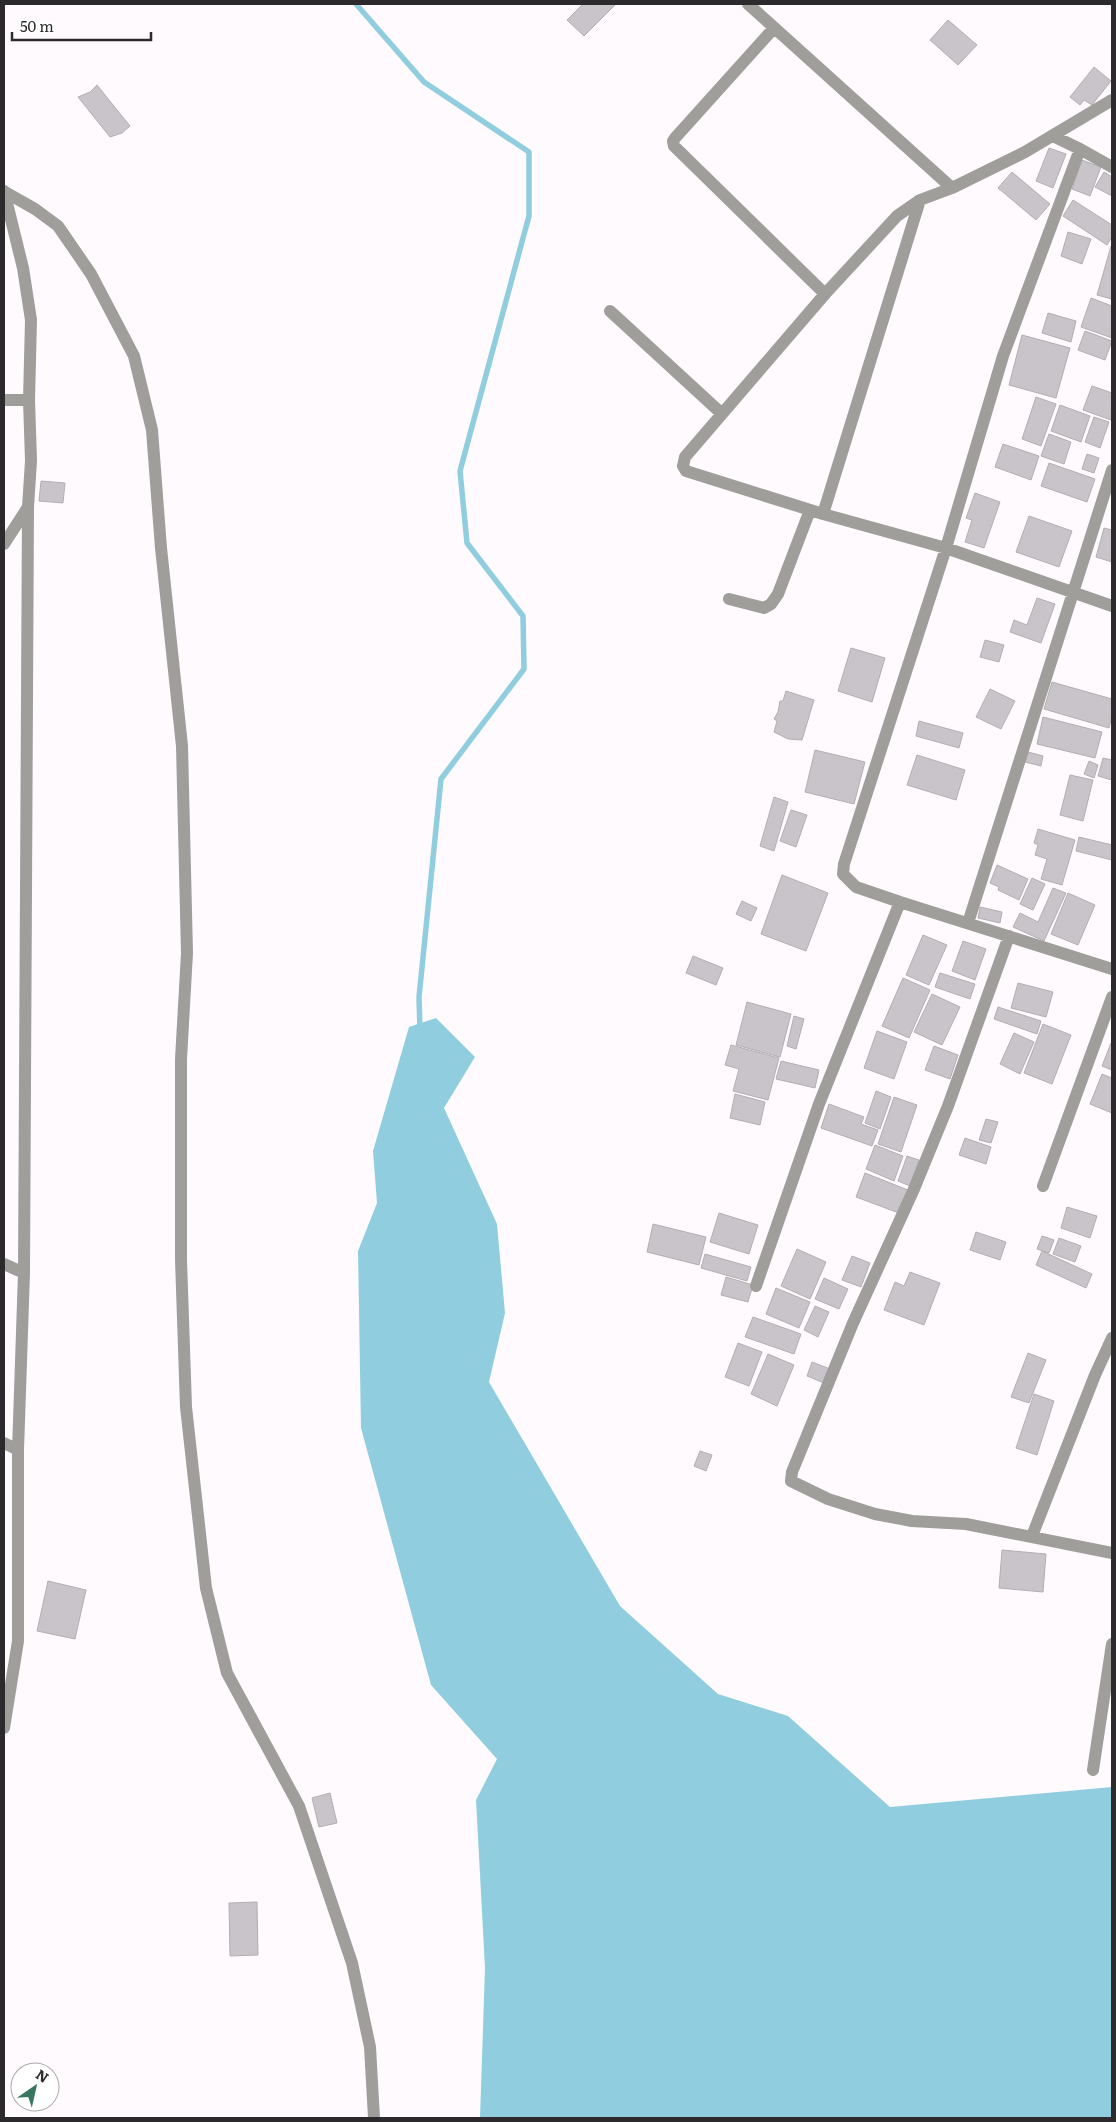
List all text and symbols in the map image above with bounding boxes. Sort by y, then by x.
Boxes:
scale bar [12,10,151,42]
text: 50 m [20,14,54,37]
north arrow [10,2062,60,2112]
text: N [32,2064,53,2087]

